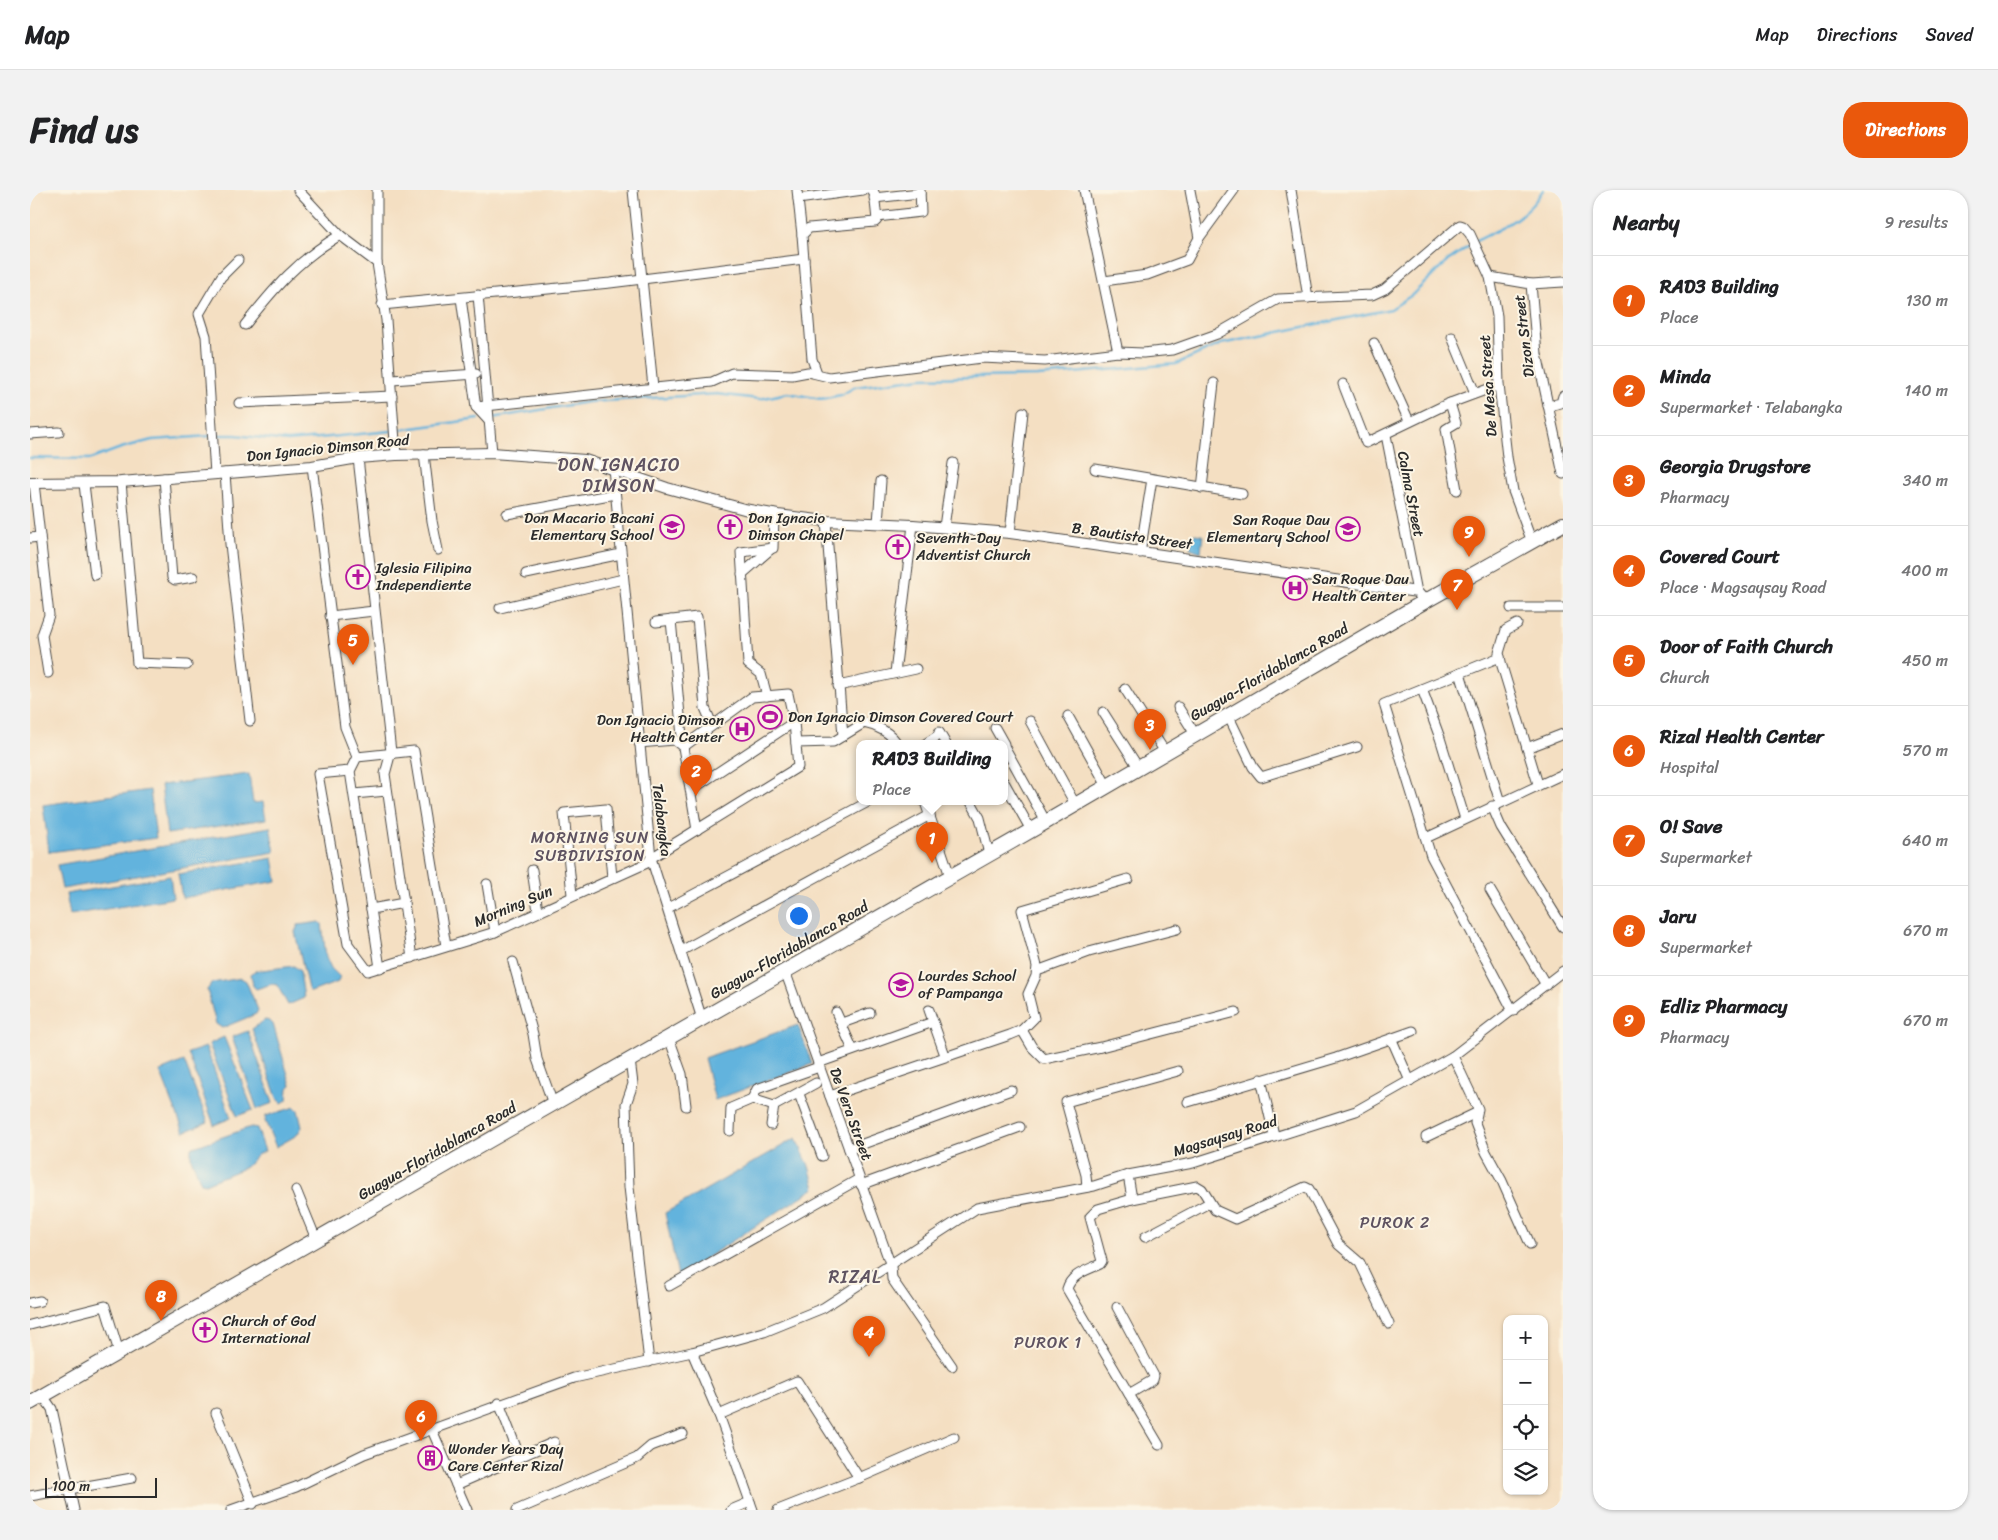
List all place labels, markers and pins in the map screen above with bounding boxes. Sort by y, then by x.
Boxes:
place label: Don Macario Bacani Elementary School [524,505,655,548]
place label: Don Ignacio Dimson Chapel [748,505,845,548]
place label: San Roque Dau Elementary School [1206,507,1331,550]
school or university icon: Don Macario Bacani Elementary School [659,514,685,540]
church icon: Don Ignacio Dimson Chapel [717,514,743,540]
school or university icon: San Roque Dau Elementary School [1335,516,1361,542]
pin: 9 [1453,516,1485,557]
place label: Seventh-Day Adventist Church [915,525,1031,568]
church icon: Seventh-Day Adventist Church [885,534,911,560]
place label: Iglesia Filipina Independiente [375,555,472,598]
church icon: Iglesia Filipina Independiente [345,564,371,590]
place label: San Roque Dau Health Center [1312,566,1409,609]
pin: 7 [1441,569,1473,610]
hospital icon: San Roque Dau Health Center [1282,575,1308,601]
pin: 5 [337,624,369,665]
sports icon: Don Ignacio Dimson Covered Court [757,704,783,730]
place label: Don Ignacio Dimson Covered Court [788,704,1014,730]
place label: Don Ignacio Dimson Health Center [597,707,725,750]
pin: 3 [1134,709,1166,750]
hospital icon: Don Ignacio Dimson Health Center [729,716,755,742]
pin: 2 [680,755,712,796]
pin: 1 [916,822,948,863]
place label: Lourdes School of Pampanga [918,963,1017,1006]
school or university icon: Lourdes School of Pampanga [888,972,914,998]
pin: 8 [145,1280,177,1321]
place label: Church of God International [221,1308,316,1351]
pin: 4 [853,1316,885,1357]
church icon: Church of God International [192,1317,218,1343]
pin: 6 [405,1400,437,1441]
place label: Wonder Years Day Care Center Rizal [448,1436,564,1479]
building icon: Wonder Years Day Care Center Rizal [417,1445,443,1471]

